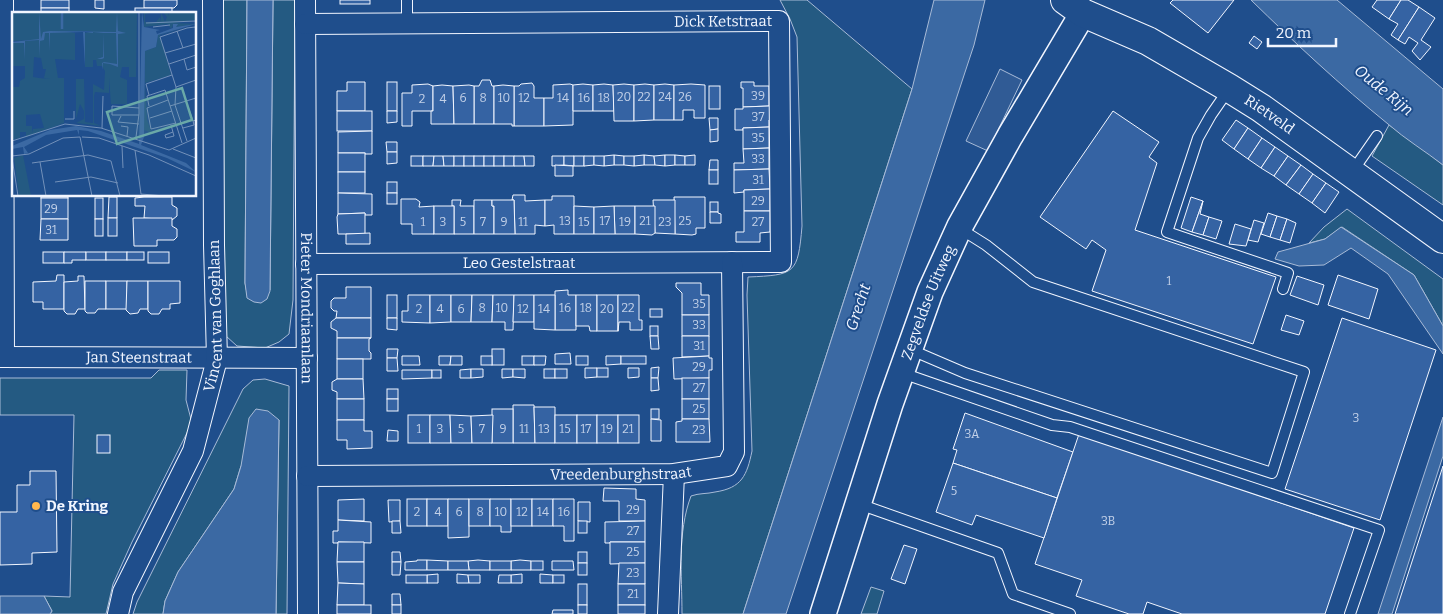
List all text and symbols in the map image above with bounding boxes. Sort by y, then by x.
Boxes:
inset map [12,12,196,196]
street label: Dick Ketstraat [674,12,773,31]
scale bar [1268,15,1336,47]
text: 20 m [1276,24,1312,42]
water label: Oude Rijn [1351,61,1417,119]
house number: 39 [751,89,765,103]
house number: 20 [617,90,631,104]
house number: 22 [637,90,651,104]
house number: 24 [658,90,672,104]
house number: 26 [678,90,692,104]
house number: 6 [459,91,467,105]
house number: 8 [479,91,487,105]
house number: 10 [498,91,510,105]
house number: 12 [518,91,530,105]
house number: 14 [557,91,569,105]
house number: 16 [578,91,590,105]
house number: 18 [598,91,610,105]
street label: Rietveld [1241,91,1298,138]
house number: 2 [419,92,425,106]
house number: 4 [439,92,447,106]
house number: 37 [752,110,764,124]
house number: 35 [751,131,765,145]
house number: 33 [751,152,765,166]
house number: 31 [752,173,764,187]
house number: 29 [751,194,765,208]
house number: 29 [44,202,58,216]
house number: 13 [559,214,571,228]
house number: 17 [600,214,610,228]
house number: 21 [639,214,651,228]
house number: 25 [679,214,691,228]
house number: 1 [421,215,426,229]
house number: 3 [440,215,447,229]
house number: 5 [460,215,466,229]
house number: 7 [480,215,486,229]
house number: 9 [500,215,508,229]
house number: 11 [518,215,528,229]
house number: 15 [578,215,590,229]
house number: 19 [619,215,631,229]
house number: 23 [658,215,672,229]
house number: 27 [752,215,764,229]
house number: 31 [45,223,57,237]
street label: Pieter Mondriaanlaan [297,232,316,384]
street label: Vincent van Goghlaan [200,239,226,394]
street label: Zegveldse Uitweg [897,242,959,362]
street label: Leo Gestelstraat [463,254,576,272]
house number: 1 [1167,274,1172,288]
water label: Grecht [842,281,875,333]
house number: 35 [692,297,706,311]
house number: 8 [478,301,486,315]
house number: 10 [496,301,508,315]
house number: 16 [559,301,571,315]
house number: 18 [580,301,592,315]
house number: 22 [621,301,635,315]
house number: 2 [416,302,422,316]
house number: 4 [436,302,444,316]
house number: 6 [457,302,465,316]
house number: 12 [517,302,529,316]
house number: 14 [538,302,550,316]
house number: 20 [600,302,614,316]
house number: 33 [692,318,706,332]
house number: 31 [693,339,705,353]
street label: Jan Steenstraat [85,348,193,367]
house number: 29 [692,360,706,374]
house number: 27 [693,381,705,395]
house number: 25 [693,402,705,416]
house number: 3 [1353,411,1360,425]
house number: 1 [417,422,422,436]
house number: 3 [437,422,444,436]
house number: 5 [458,422,464,436]
house number: 7 [479,422,485,436]
house number: 9 [499,422,507,436]
house number: 11 [519,422,529,436]
house number: 13 [538,422,550,436]
house number: 15 [559,422,571,436]
house number: 17 [581,422,591,436]
house number: 19 [601,422,613,436]
house number: 21 [622,422,634,436]
house number: 23 [692,423,706,437]
house number: 3A [965,427,980,441]
street label: Vreedenburghstraat [550,462,693,484]
house number: 5 [951,484,957,498]
place label: De Kring [46,497,109,515]
marker: De Kring [30,500,42,512]
house number: 29 [626,503,640,517]
house number: 2 [414,505,420,519]
house number: 4 [434,505,442,519]
house number: 6 [455,505,463,519]
house number: 8 [476,505,484,519]
house number: 10 [495,505,507,519]
house number: 12 [516,505,528,519]
house number: 14 [537,505,549,519]
house number: 16 [558,505,570,519]
house number: 3B [1101,514,1115,528]
house number: 27 [627,524,639,538]
house number: 25 [627,545,639,559]
house number: 23 [626,566,640,580]
house number: 21 [627,587,639,601]

